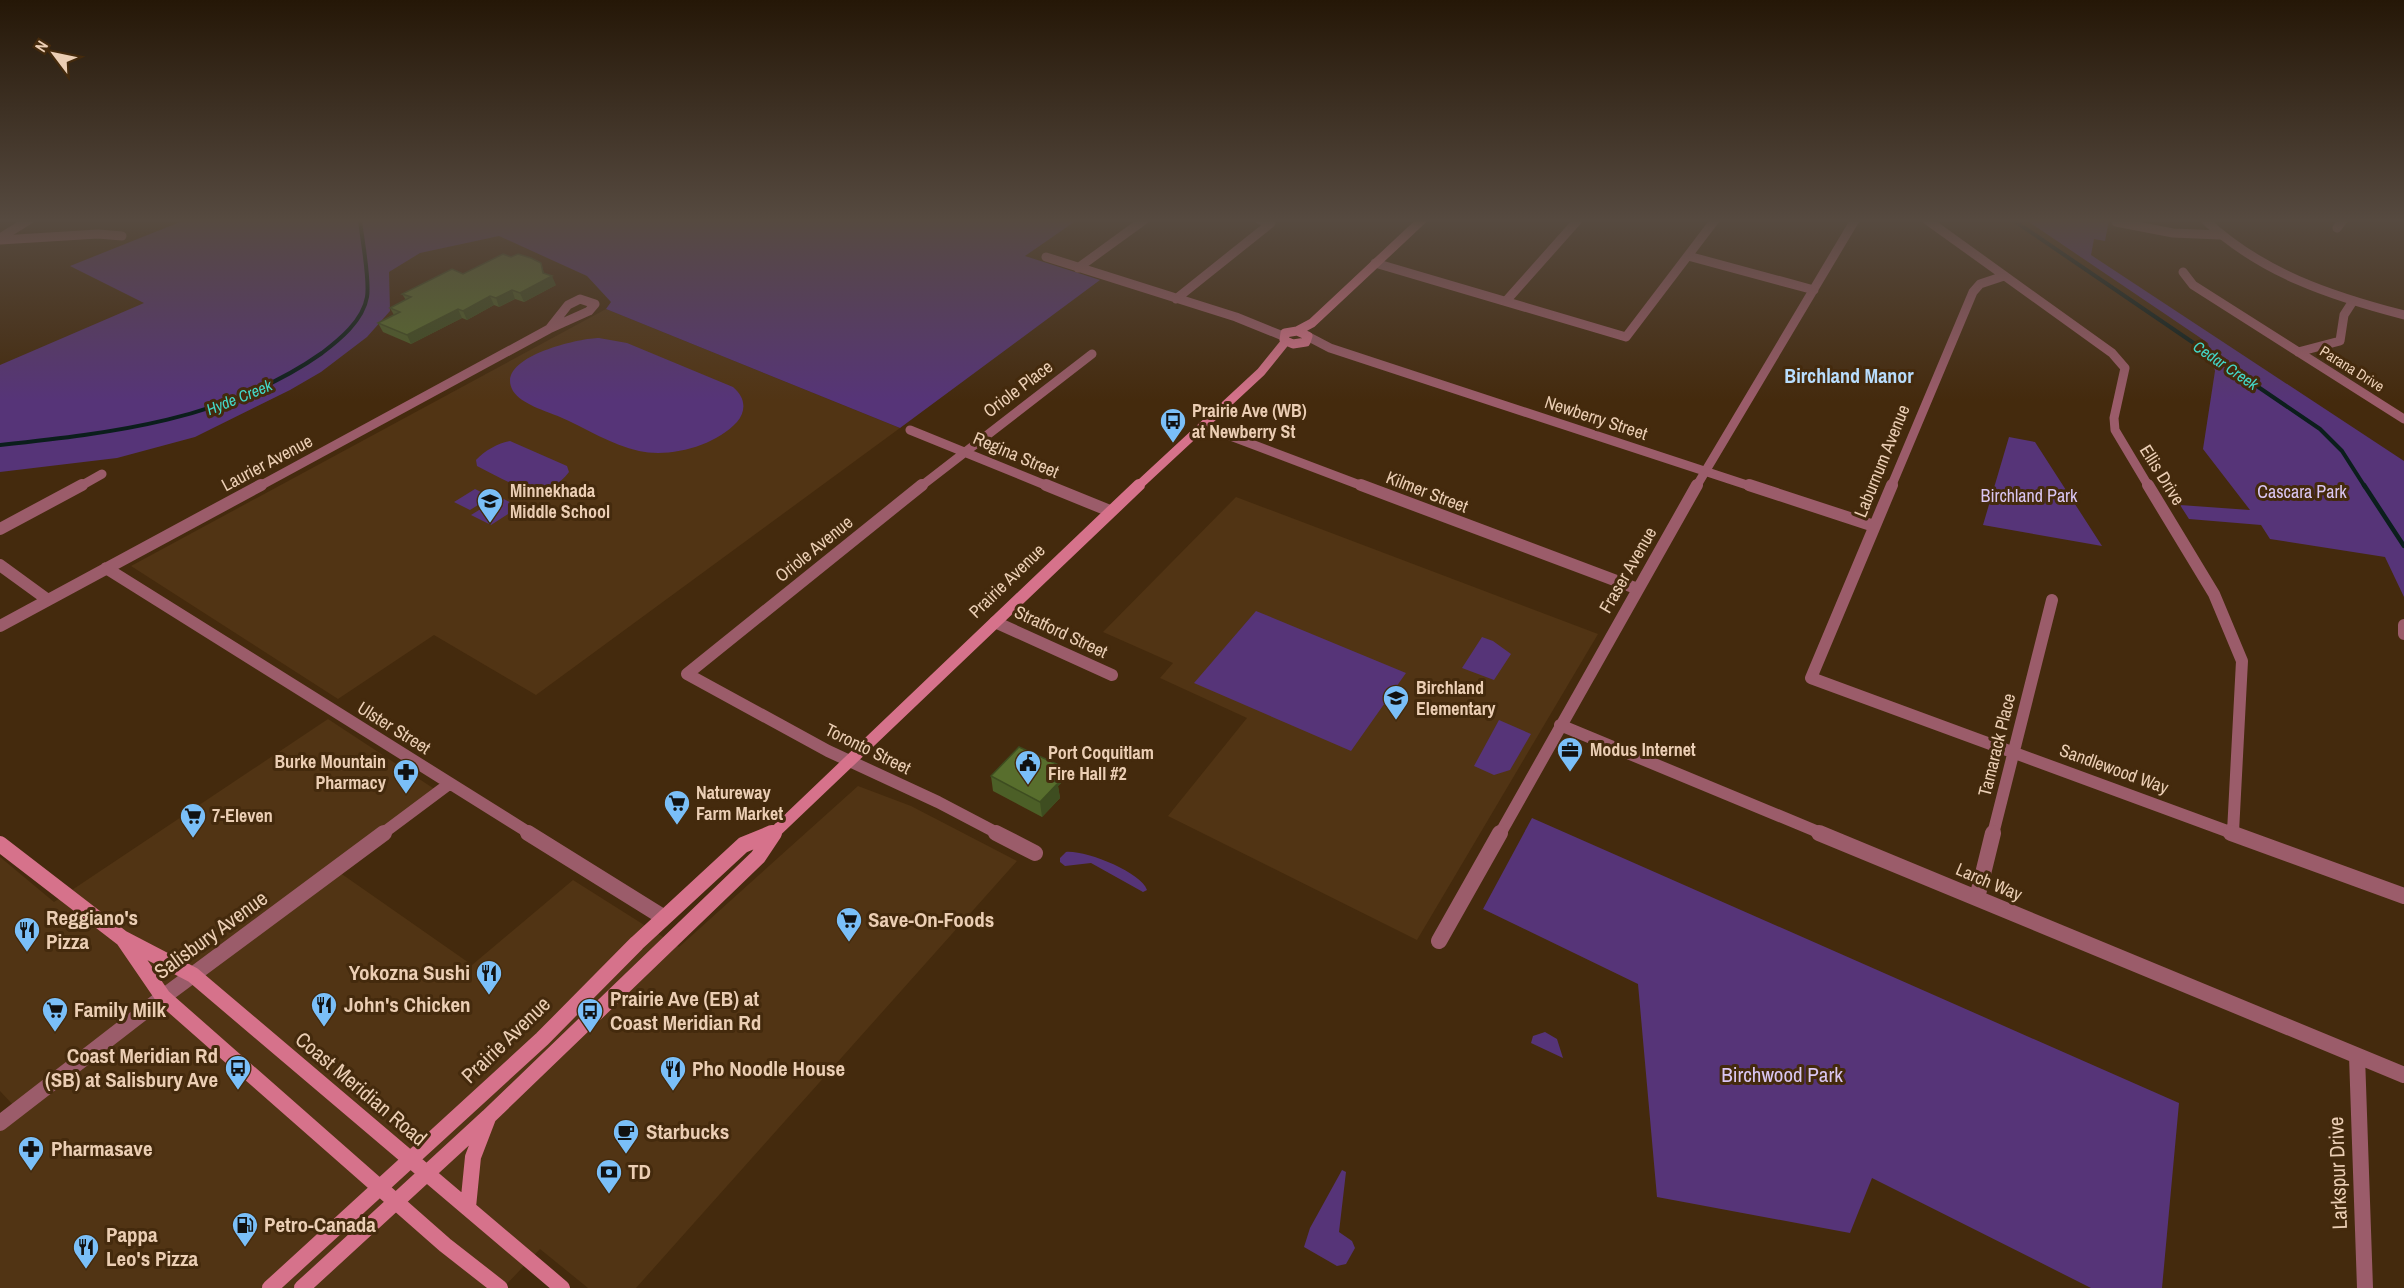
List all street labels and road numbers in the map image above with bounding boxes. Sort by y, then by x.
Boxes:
street label: Parana Drive [2316,340,2389,397]
street label: Oriole Place [978,354,1058,423]
street label: Newberry Street [1542,389,1651,446]
street label: Laburnum Avenue [1848,401,1916,521]
street label: Regina Street [969,425,1063,484]
street label: Laurier Avenue [217,428,317,497]
street label: Ellis Drive [2134,440,2191,510]
street label: Kilmer Street [1382,464,1472,519]
street label: Oriole Avenue [770,510,858,588]
street label: Fraser Avenue [1593,522,1662,617]
street label: Prairie Avenue [963,538,1050,623]
street label: Stratford Street [1011,599,1112,664]
street label: Tamarack Place [1972,691,2021,799]
street label: Ulster Street [353,695,436,760]
street label: Toronto Street [821,717,915,780]
street label: Sandlewood Way [2056,737,2173,800]
street label: Larch Way [1952,856,2027,907]
street label: Salisbury Avenue [148,884,273,986]
street label: Prairie Avenue [455,990,557,1090]
street label: Coast Meridian Road [289,1025,433,1152]
street label: Larkspur Drive [2321,1116,2354,1230]

